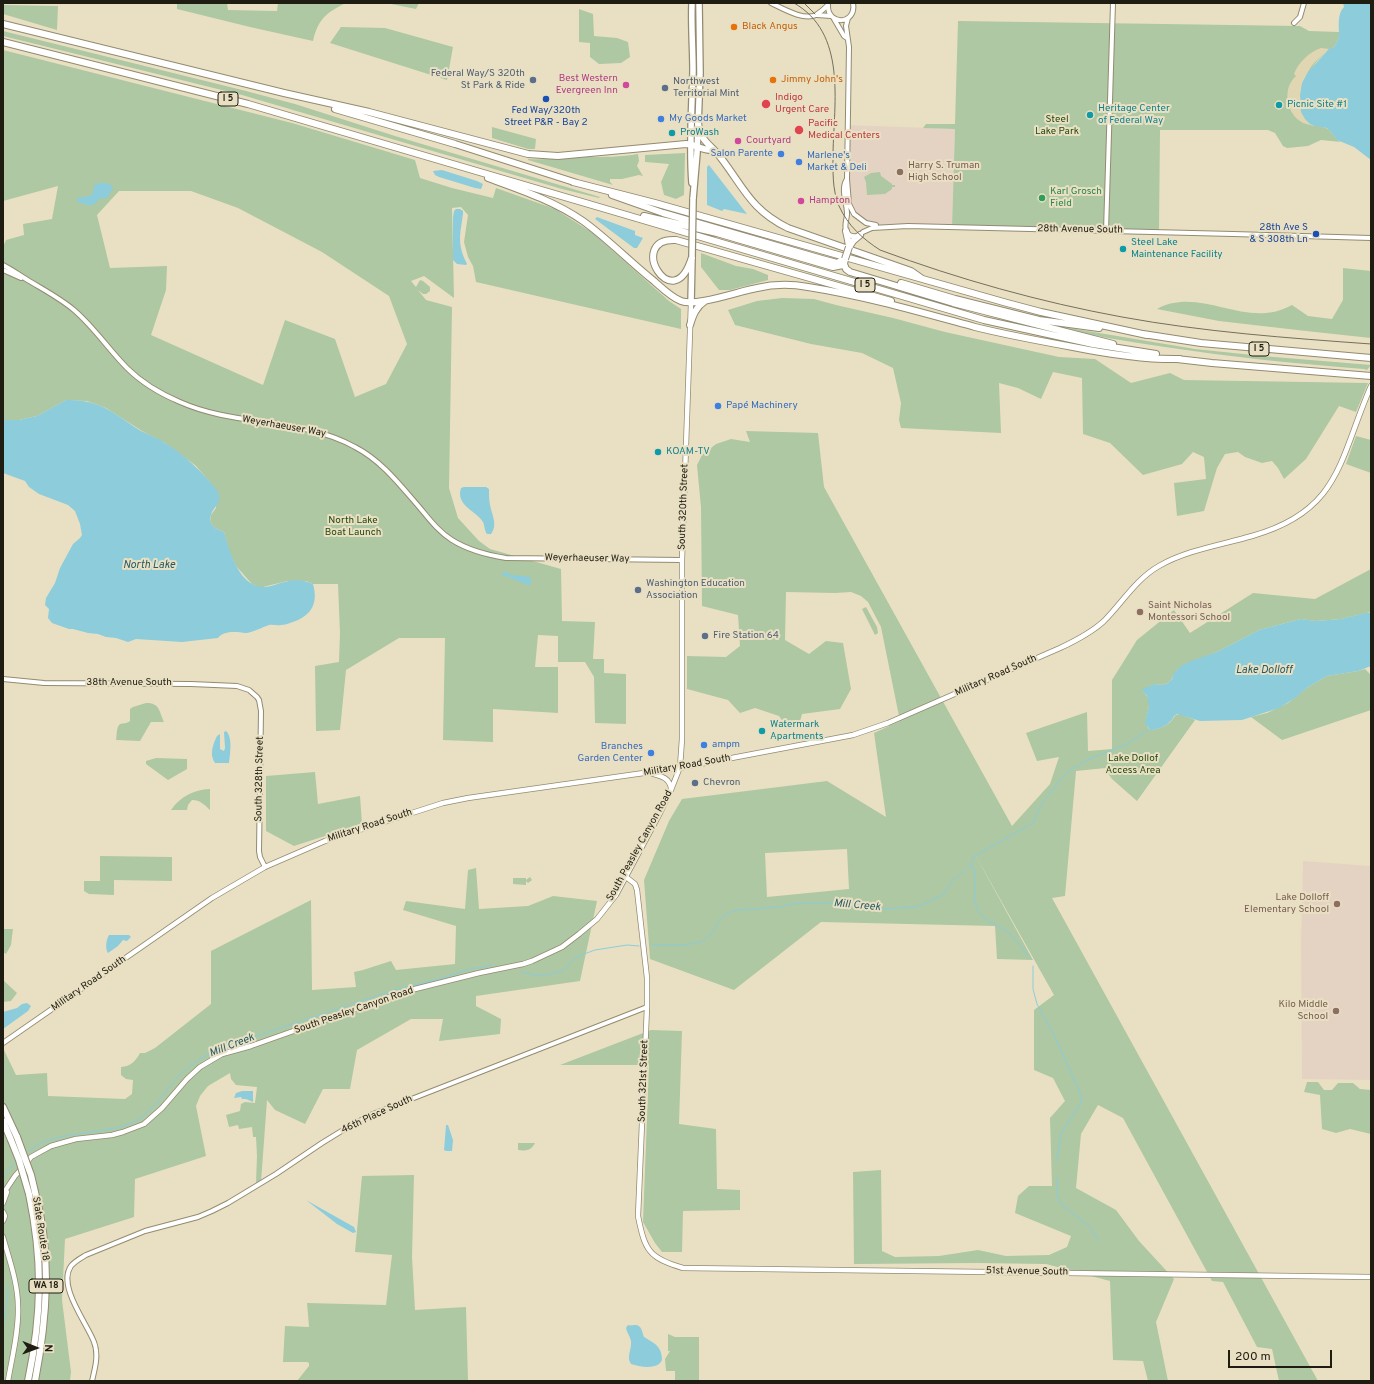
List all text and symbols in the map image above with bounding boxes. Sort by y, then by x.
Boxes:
place label: Black Angus [742,21,798,33]
marker: Black Angus [729,22,739,32]
place label: Federal Way/S 320th St Park & Ride [431,68,525,92]
place label: Best Western Evergreen Inn [556,73,618,96]
place label: Jimmy John's [781,74,843,86]
marker: Federal Way/S 320th St Park & Ride [528,75,538,85]
marker: Jimmy John's [768,75,778,85]
place label: Northwest Territorial Mint [673,76,739,100]
marker: Best Western Evergreen Inn [621,80,631,90]
marker: Northwest Territorial Mint [660,83,670,93]
road number: I 5 [218,92,238,106]
place label: Indigo Urgent Care [775,92,829,116]
marker: Fed Way/320th Street P&R - Bay 2 [541,94,551,104]
marker: Indigo Urgent Care [760,98,772,110]
place label: Picnic Site #1 [1287,99,1347,111]
marker: Picnic Site #1 [1274,100,1284,110]
place label: Heritage Center of Federal Way [1098,103,1170,126]
place label: Fed Way/320th Street P&R - Bay 2 [504,105,588,128]
marker: Heritage Center of Federal Way [1085,110,1095,120]
place label: My Goods Market [669,113,747,125]
marker: My Goods Market [656,114,666,124]
park label: Steel Lake Park [1035,114,1079,138]
place label: Pacific Medical Centers [808,118,880,142]
marker: Pacific Medical Centers [793,124,805,136]
place label: ProWash [680,127,719,139]
marker: ProWash [667,128,677,138]
place label: Courtyard [746,135,791,147]
marker: Courtyard [733,136,743,146]
place label: Salon Parente [710,148,773,160]
marker: Salon Parente [776,149,786,159]
place label: Marlene's Market & Deli [807,150,867,174]
marker: Marlene's Market & Deli [794,157,804,167]
place label: Harry S. Truman High School [908,160,980,184]
marker: Harry S. Truman High School [895,167,905,177]
place label: Karl Grosch Field [1050,186,1102,210]
marker: Karl Grosch Field [1037,193,1047,203]
place label: Hampton [809,195,850,207]
marker: Hampton [796,196,806,206]
place label: 28th Ave S & S 308th Ln [1249,222,1308,246]
street label: 28th Avenue South [1037,223,1123,237]
marker: 28th Ave S & S 308th Ln [1311,229,1321,239]
place label: Steel Lake Maintenance Facility [1131,237,1223,260]
marker: Steel Lake Maintenance Facility [1118,244,1128,254]
road number: I 5 [855,278,875,292]
road number: I 5 [1249,342,1269,356]
place label: Papé Machinery [726,400,798,412]
marker: Papé Machinery [713,401,723,411]
street label: Weyerhaeuser Way [241,414,327,440]
place label: KOAM-TV [666,446,710,458]
marker: KOAM-TV [653,447,663,457]
street label: South 320th Street [677,464,691,550]
park label: North Lake Boat Launch [325,515,381,538]
street label: Weyerhaeuser Way [544,552,630,566]
water label: North Lake [123,559,175,573]
place label: Washington Education Association [646,578,745,602]
marker: Washington Education Association [633,585,643,595]
place label: Saint Nicholas Montessori School [1148,600,1230,624]
marker: Saint Nicholas Montessori School [1135,607,1145,617]
place label: Fire Station 64 [713,630,779,642]
marker: Fire Station 64 [700,631,710,641]
street label: Military Road South [953,653,1039,699]
water label: Lake Dolloff [1236,664,1292,678]
street label: 38th Avenue South [86,677,172,689]
place label: Watermark Apartments [770,719,823,742]
marker: Watermark Apartments [757,726,767,736]
street label: South 328th Street [253,736,267,822]
place label: ampm [712,739,740,751]
marker: ampm [699,740,709,750]
place label: Branches Garden Center [577,741,643,764]
marker: Branches Garden Center [646,748,656,758]
street label: Military Road South [643,752,731,780]
park label: Lake Dollof Access Area [1106,753,1160,776]
place label: Chevron [703,777,740,789]
marker: Chevron [690,778,700,788]
street label: South Peasley Canyon Road [604,788,676,904]
street label: Military Road South [326,807,414,845]
place label: Lake Dolloff Elementary School [1244,892,1329,916]
water label: Mill Creek [833,897,881,915]
marker: Lake Dolloff Elementary School [1332,899,1342,909]
street label: Military Road South [49,954,129,1014]
street label: South Peasley Canyon Road [293,985,415,1037]
place label: Kilo Middle School [1278,999,1328,1022]
marker: Kilo Middle School [1331,1006,1341,1016]
water label: Mill Creek [208,1031,256,1061]
street label: South 321st Street [637,1040,651,1122]
street label: 46th Place South [340,1093,414,1137]
street label: State Route 18 [29,1196,51,1262]
street label: 51st Avenue South [986,1265,1068,1279]
road number: WA 18 [29,1279,63,1293]
north arrow [16,1328,56,1368]
scale bar [1230,1342,1334,1368]
text: N [41,1344,55,1352]
text: 200 m [1235,1349,1271,1365]

